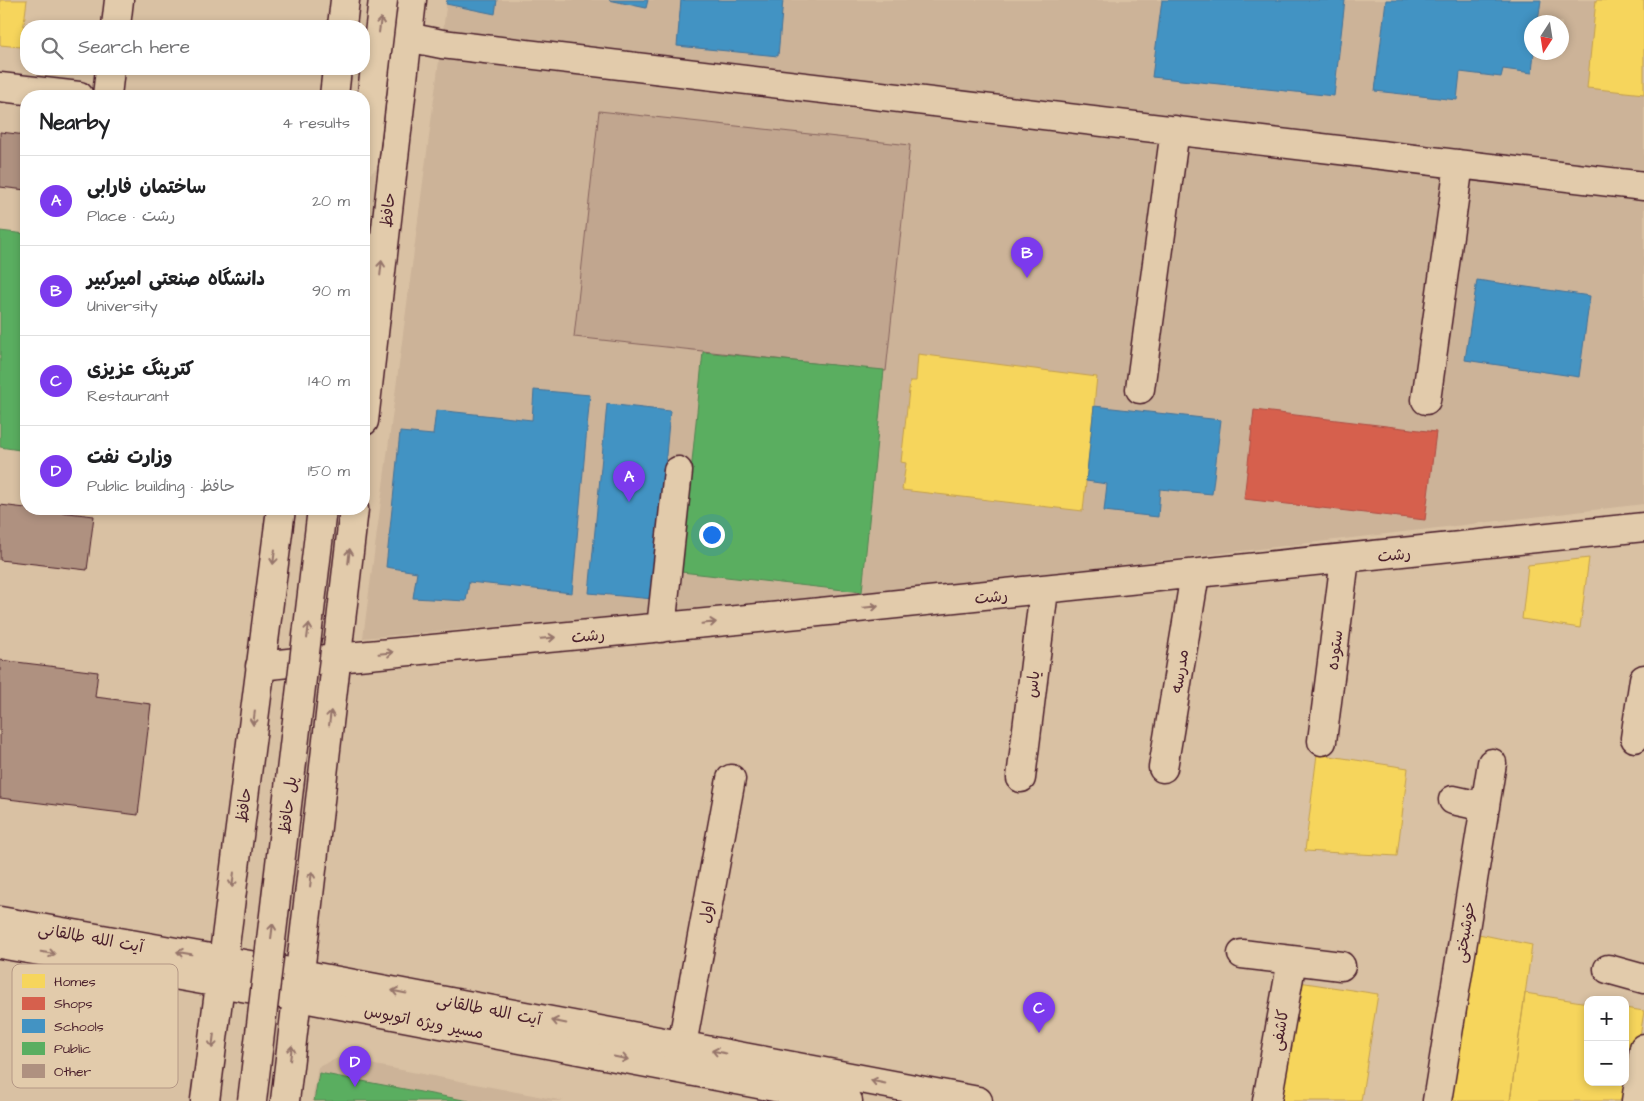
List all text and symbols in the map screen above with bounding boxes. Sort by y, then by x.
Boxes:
north arrow [1524,15,1569,60]
one-way arrow [375,18,385,34]
search box [20,20,370,75]
icon: search [38,34,66,62]
text: Search here [78,34,190,61]
text: Nearby [40,108,110,137]
text: 4 results [282,112,350,134]
text: ساختمان فارابی [87,174,206,201]
text: A [51,190,61,212]
text: 20 m [312,190,350,212]
street label: حافظ [375,191,401,229]
text: Place · رشت [87,205,175,227]
pin: B [1011,237,1043,278]
one-way arrow [376,260,386,276]
text: دانشگاه صنعتی امیرکبیر [87,266,265,293]
text: B [50,280,62,302]
text: 90 m [312,280,350,302]
text: University [87,295,158,317]
text: کترینگ عزیزی [87,356,194,383]
text: C [50,370,62,392]
text: 140 m [308,370,350,392]
text: Restaurant [87,385,169,407]
text: وزارت نفت [87,444,173,471]
text: D [51,460,61,482]
text: 150 m [308,460,350,482]
pin: A [613,461,645,502]
text: Public building · حافظ [87,475,235,497]
your location [699,522,725,548]
street label: رشت [1376,542,1412,568]
one-way arrow [344,548,354,564]
one-way arrow [269,549,279,565]
street label: رشت [973,584,1009,610]
one-way arrow [863,603,879,612]
one-way arrow [701,618,717,628]
one-way arrow [303,623,313,639]
street label: رشت [570,624,606,648]
street label: ستوده [1322,629,1348,671]
one-way arrow [539,634,555,643]
one-way arrow [377,648,393,658]
street label: مدرسه [1166,648,1194,695]
street label: یاس [1020,669,1046,699]
one-way arrow [249,710,259,726]
one-way arrow [325,710,335,726]
street label: پل حافظ [274,775,302,835]
street label: حافظ [231,786,257,824]
one-way arrow [228,871,238,887]
one-way arrow [306,871,316,887]
street label: اول [694,899,720,925]
street label: خوشبختی [1449,900,1481,964]
street label: آیت الله طالقانی [37,918,146,958]
one-way arrow [267,923,277,939]
one-way arrow [40,948,56,958]
one-way arrow [176,948,192,958]
legend [12,964,178,1088]
text: Homes [54,972,96,992]
one-way arrow [392,987,408,997]
street label: آیت الله طالقانی [434,989,544,1031]
pin: C [1023,992,1055,1033]
text: Shops [54,994,93,1014]
map controls [1584,996,1629,1086]
button: + [1584,996,1629,1041]
street label: مسیر ویژه اتوبوس [362,1000,485,1044]
street label: کاشفی [1266,1008,1294,1053]
text: Schools [54,1017,104,1037]
one-way arrow [551,1017,567,1027]
one-way arrow [208,1032,218,1048]
text: Public [54,1039,91,1059]
button: − [1584,1041,1629,1086]
one-way arrow [286,1045,296,1061]
pin: D [339,1046,371,1087]
one-way arrow [711,1047,727,1057]
one-way arrow [612,1054,628,1063]
text: Other [54,1062,92,1082]
one-way arrow [871,1077,887,1087]

